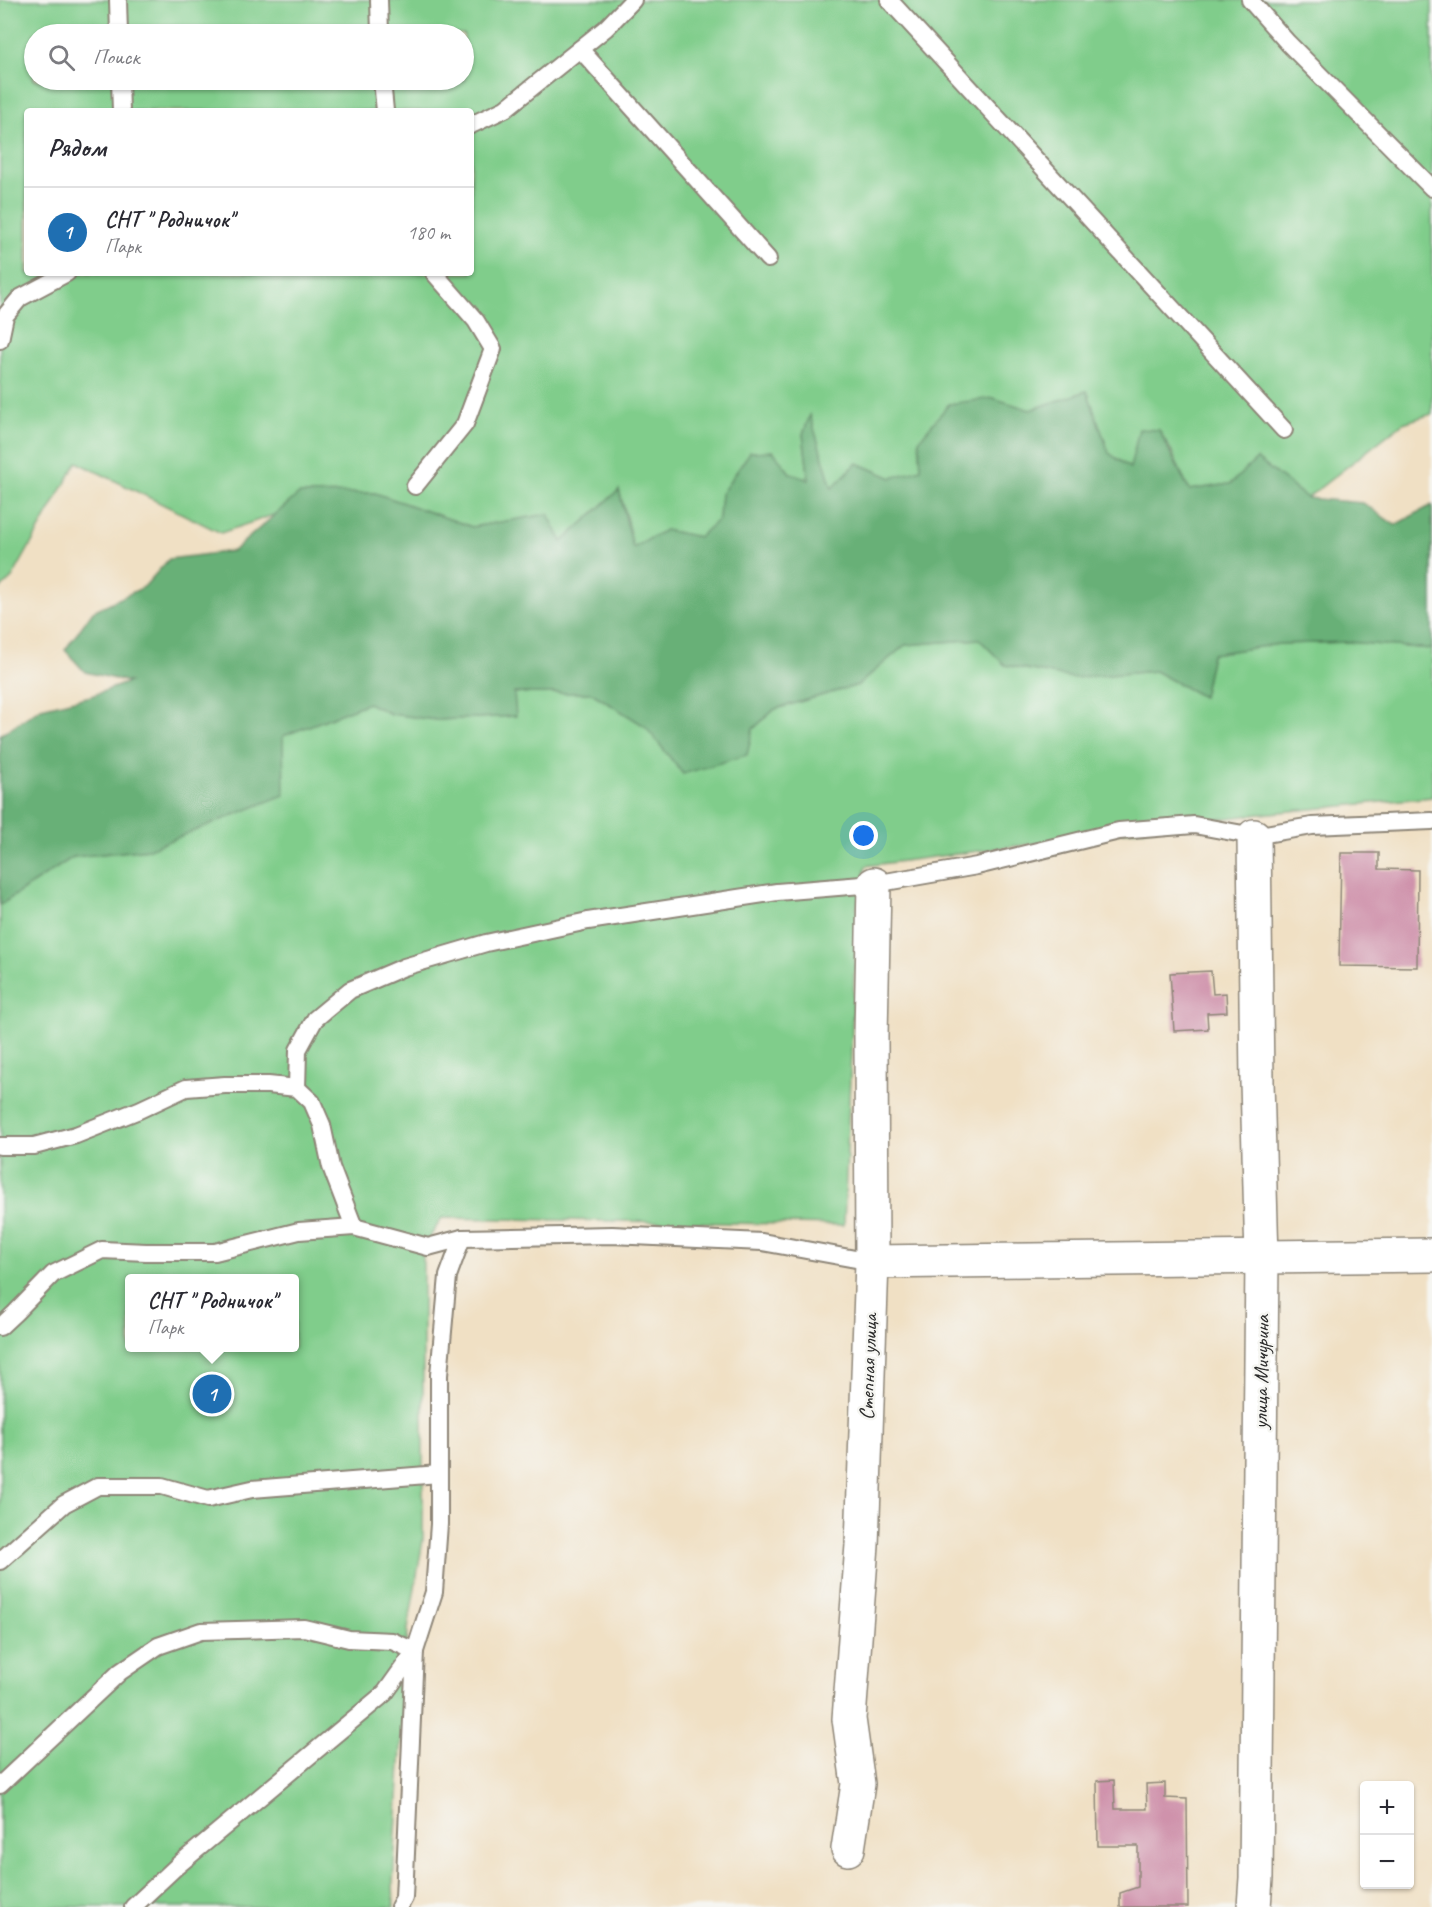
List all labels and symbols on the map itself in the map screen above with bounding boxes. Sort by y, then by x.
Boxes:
your location [849,821,878,850]
street label: Степная улица [853,1311,883,1420]
street label: улица Мичурина [1247,1313,1275,1431]
pin: 1 [192,1372,232,1416]

